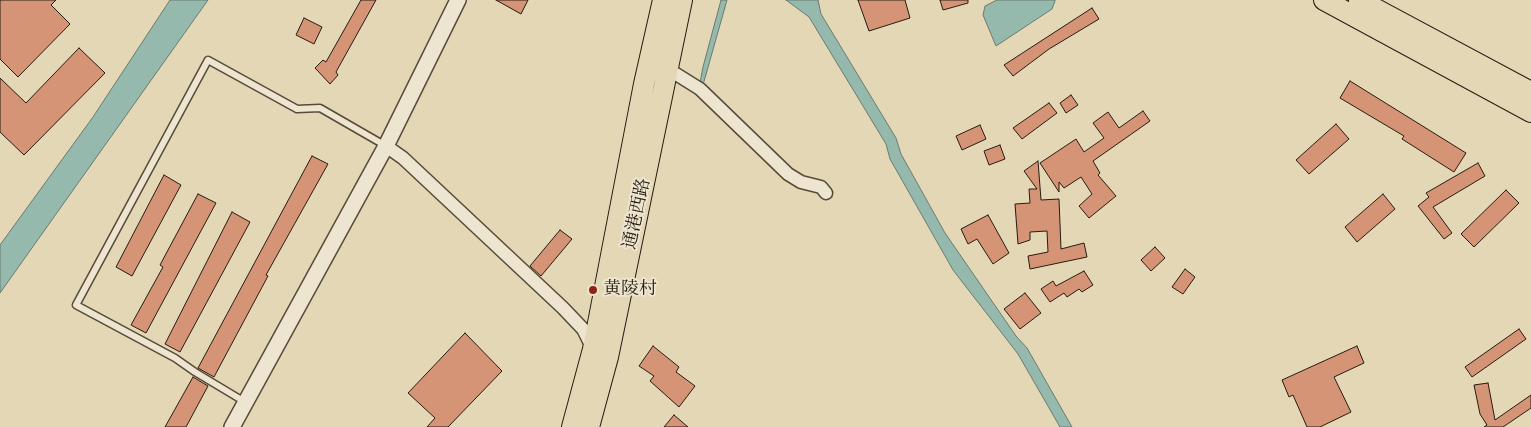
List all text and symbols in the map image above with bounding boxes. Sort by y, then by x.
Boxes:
street label: 通港西路 [620,177,656,251]
place label: 黄陵村 [603,279,657,301]
marker: 黄陵村 [587,284,599,296]

